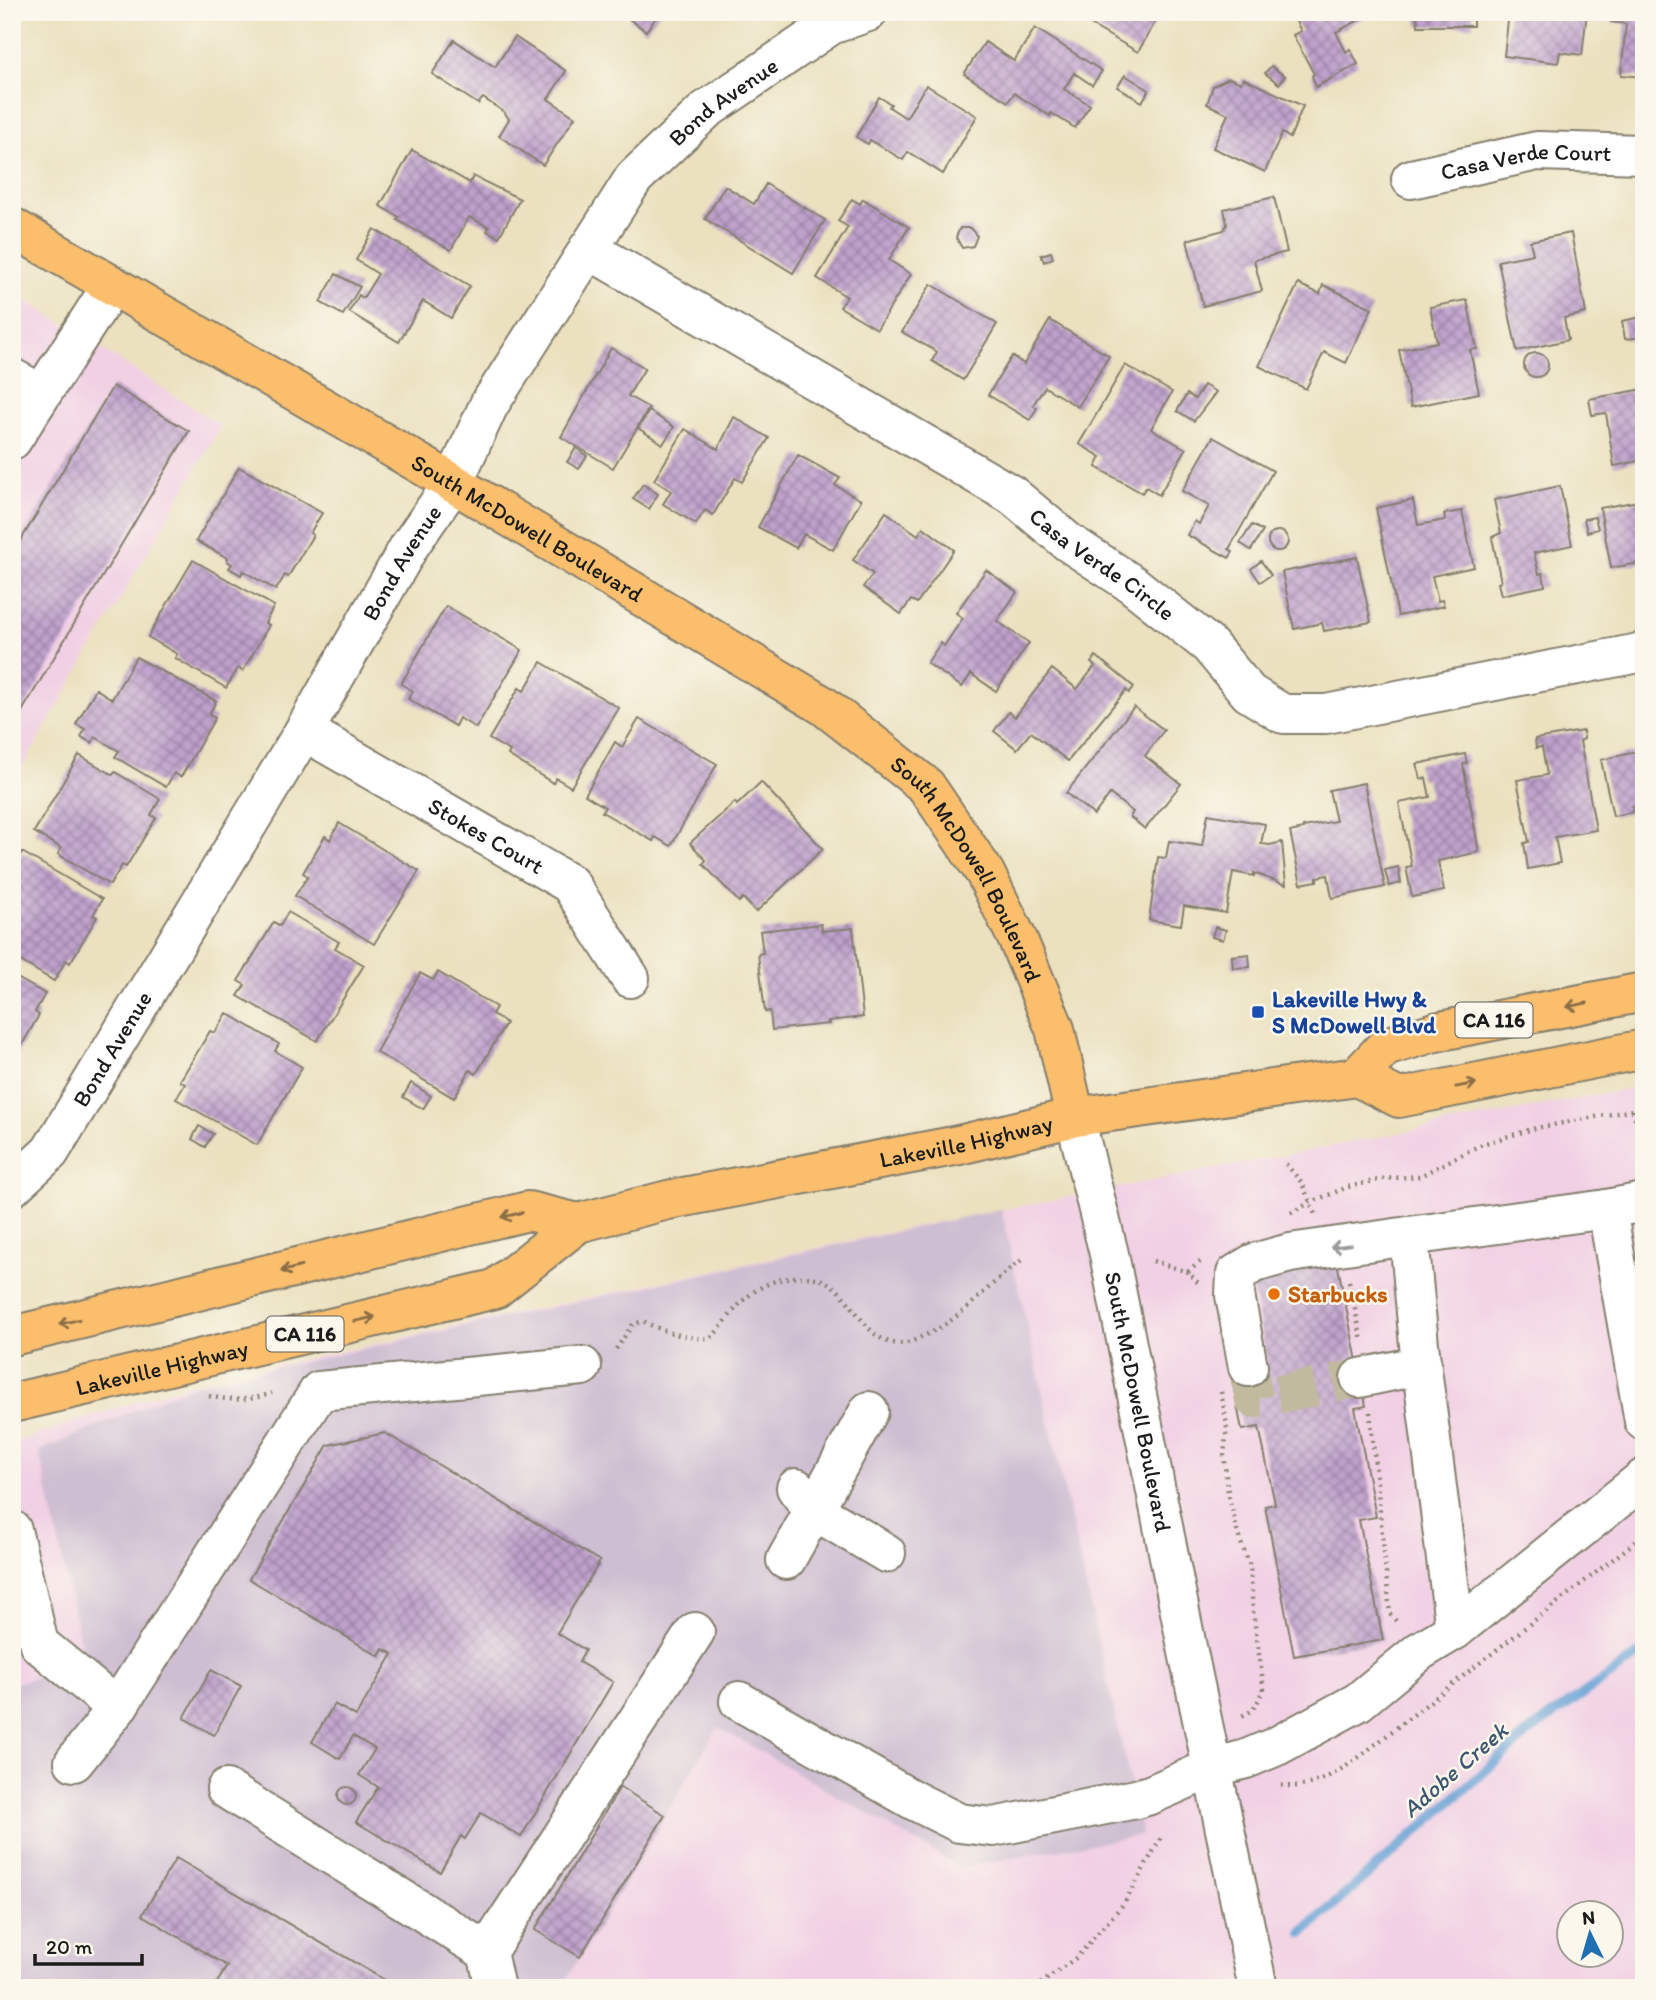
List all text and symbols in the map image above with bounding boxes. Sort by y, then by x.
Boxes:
street label: Bond Avenue [663,51,783,152]
street label: Casa Verde Court [1438,137,1612,186]
street label: South McDowell Boulevard [407,448,649,608]
street label: Bond Avenue [356,499,448,625]
street label: Casa Verde Circle [1024,502,1181,627]
street label: South McDowell Boulevard [885,750,1048,987]
street label: Stokes Court [423,792,549,880]
place label: Lakeville Hwy & S McDowell Blvd [1272,985,1436,1039]
street label: Bond Avenue [67,986,158,1112]
one-way arrow [1566,998,1589,1012]
road number: CA 116 [1456,1002,1532,1038]
marker: Lakeville Hwy & S McDowell Blvd [1250,1004,1266,1020]
one-way arrow [1454,1077,1477,1091]
street label: Lakeville Highway [877,1109,1056,1174]
one-way arrow [501,1209,523,1222]
one-way arrow [1331,1240,1353,1253]
one-way arrow [280,1263,302,1276]
street label: South McDowell Boulevard [1099,1269,1178,1535]
place label: Starbucks [1288,1280,1388,1308]
marker: Starbucks [1266,1286,1282,1302]
one-way arrow [353,1312,376,1326]
road number: CA 116 [266,1316,344,1352]
one-way arrow [59,1317,81,1330]
street label: Lakeville Highway [73,1334,251,1402]
water label: Adobe Creek [1396,1715,1515,1823]
north arrow [1554,1898,1624,1968]
text: N [1581,1906,1596,1930]
scale bar [35,1923,142,1967]
text: 20 m [46,1934,93,1959]

